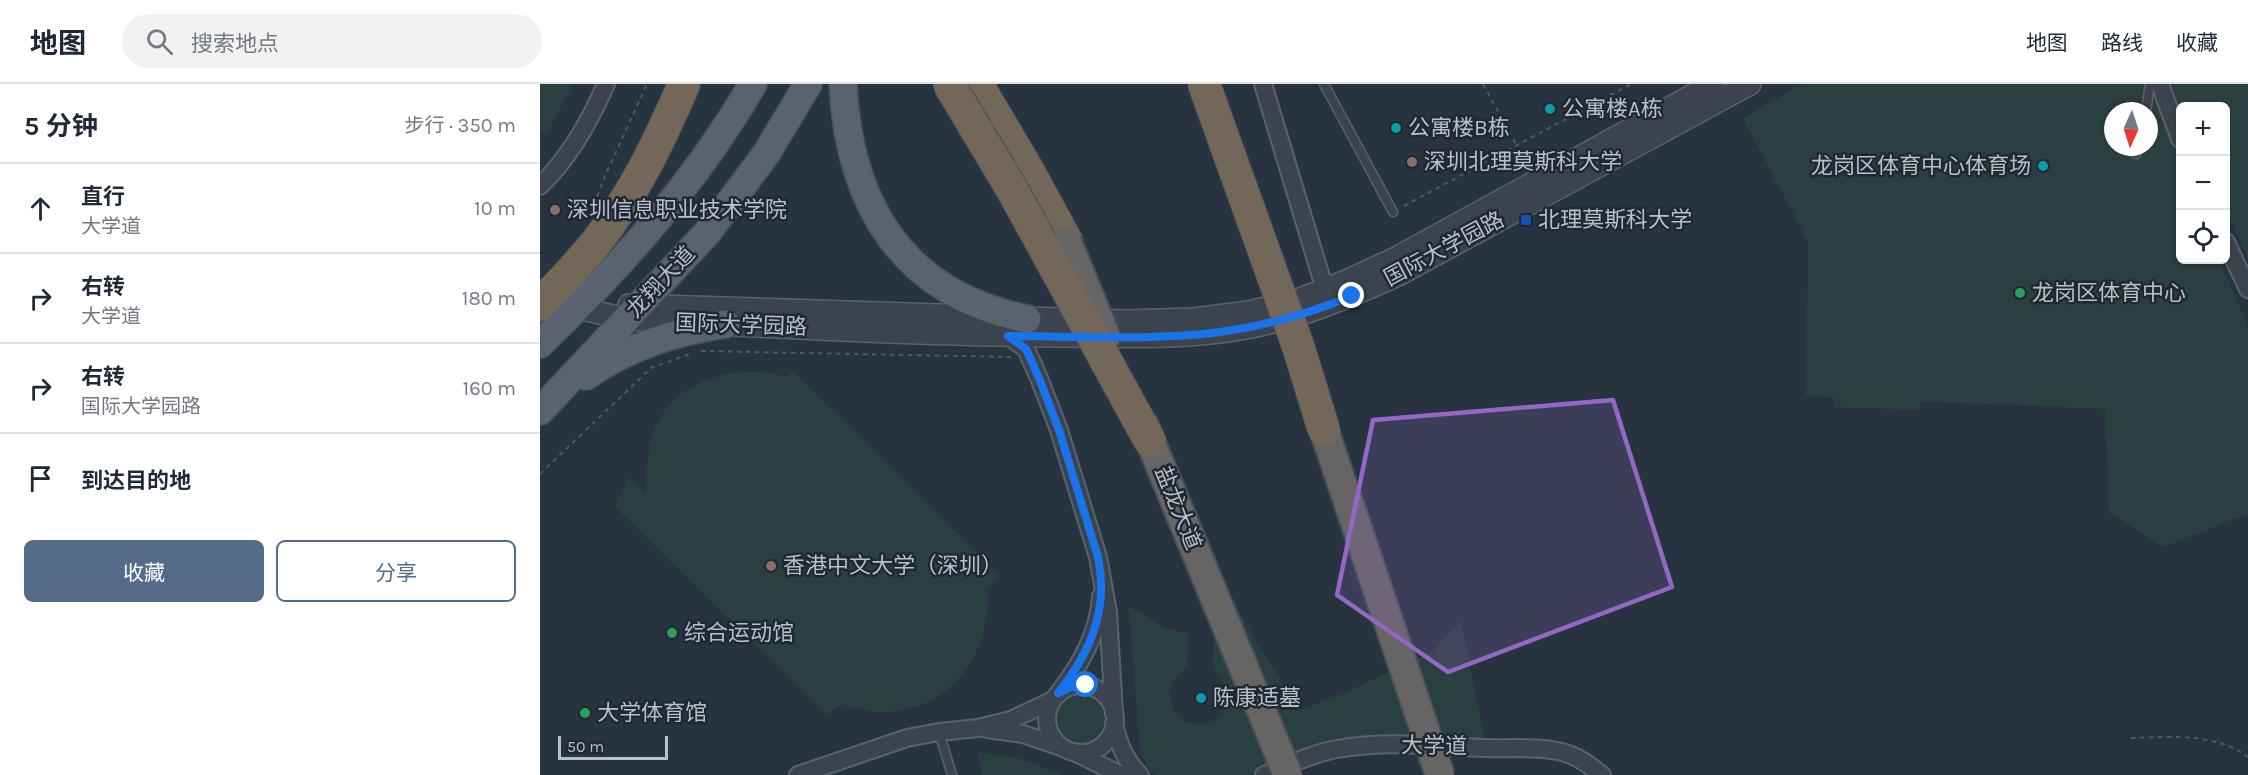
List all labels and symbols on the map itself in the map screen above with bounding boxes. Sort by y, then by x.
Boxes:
place label: 公寓楼A栋 [1562,96,1663,122]
marker: 公寓楼A栋 [1543,102,1557,116]
north arrow [2104,102,2158,156]
place label: 公寓楼B栋 [1408,115,1510,141]
marker: 公寓楼B栋 [1389,121,1403,135]
place label: 深圳北理莫斯科大学 [1424,149,1622,175]
place label: 龙岗区体育中心体育场 [1811,153,2031,179]
marker: 深圳北理莫斯科大学 [1405,155,1419,169]
marker: 龙岗区体育中心体育场 [2036,159,2050,173]
place label: 深圳信息职业技术学院 [567,197,787,223]
marker: 深圳信息职业技术学院 [548,203,562,217]
street label: 国际大学园路 [1380,207,1508,291]
place label: 北理莫斯科大学 [1538,207,1692,233]
marker: 北理莫斯科大学 [1519,213,1533,227]
street label: 龙翔大道 [621,241,701,323]
place label: 龙岗区体育中心 [2032,280,2186,306]
route end [1338,282,1364,308]
marker: 龙岗区体育中心 [2013,286,2027,300]
street label: 国际大学园路 [675,310,807,340]
street label: 盐龙大道 [1149,462,1207,554]
place label: 香港中文大学（深圳） [783,553,1003,579]
marker: 香港中文大学（深圳） [764,559,778,573]
place label: 综合运动馆 [684,620,794,646]
marker: 综合运动馆 [665,626,679,640]
route start [1072,671,1098,697]
place label: 陈康适墓 [1213,685,1301,711]
marker: 陈康适墓 [1194,691,1208,705]
place label: 大学体育馆 [597,700,707,726]
marker: 大学体育馆 [578,706,592,720]
street label: 大学道 [1401,732,1467,760]
scale bar [558,733,668,760]

